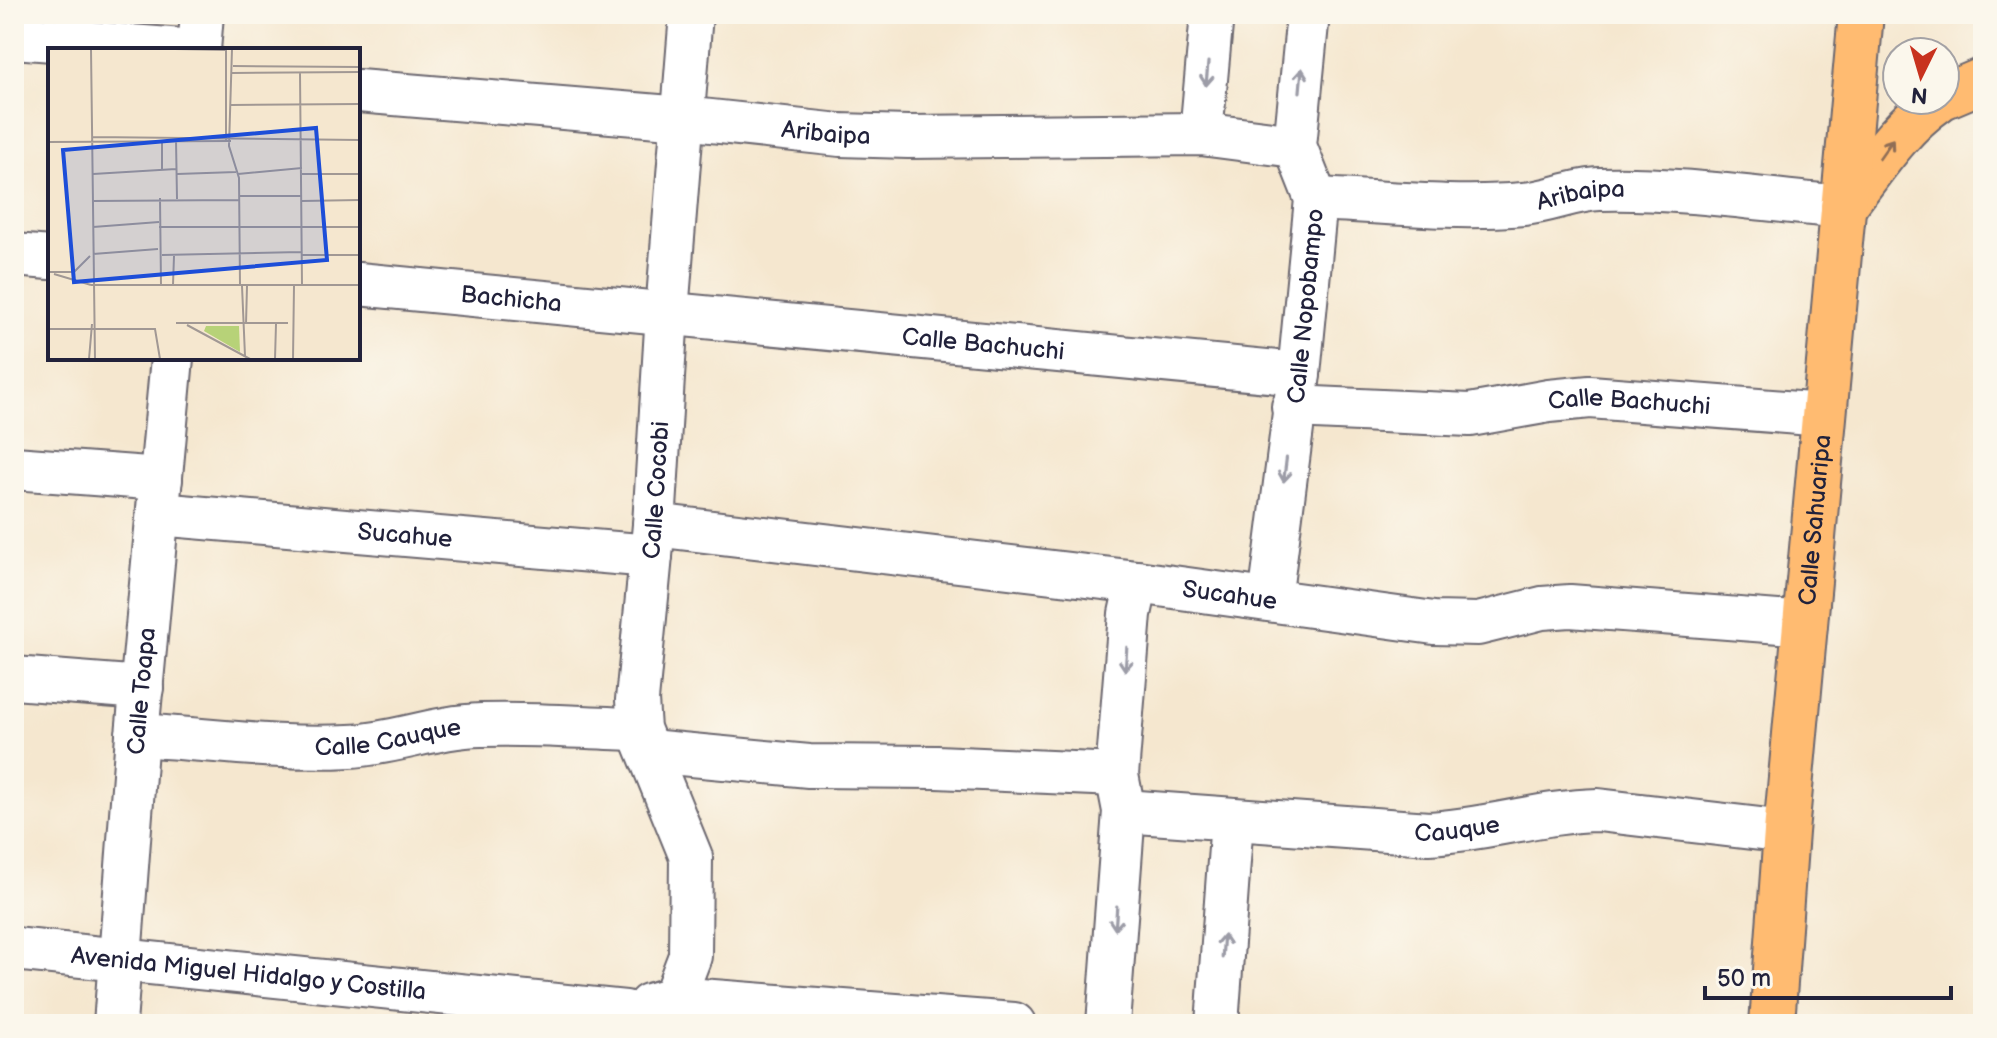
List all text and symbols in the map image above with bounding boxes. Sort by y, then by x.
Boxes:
north arrow [1881,36,1961,116]
inset map [48,48,360,360]
one-way arrow [1199,60,1214,87]
one-way arrow [1294,67,1309,94]
text: N [1910,80,1929,109]
street label: Aribaipa [780,114,871,150]
one-way arrow [1878,139,1894,161]
street label: Aribaipa [1534,174,1625,216]
street label: Calle Nopobampo [1281,207,1329,405]
street label: Bachicha [459,279,563,318]
street label: Calle Bachuchi [901,322,1066,366]
street label: Calle Bachuchi [1547,382,1712,421]
street label: Calle Cocobi [636,420,675,560]
street label: Calle Sahuaripa [1792,433,1837,607]
one-way arrow [1278,456,1293,483]
street label: Sucahue [357,517,454,554]
street label: Sucahue [1181,574,1279,616]
street label: Calle Toapa [121,626,161,756]
one-way arrow [1119,645,1134,672]
street label: Calle Cauque [315,712,463,761]
street label: Cauque [1413,809,1502,848]
one-way arrow [1108,904,1123,930]
one-way arrow [1216,933,1231,960]
street label: Avenida Miguel Hidalgo y Costilla [70,940,428,1006]
scale bar [1705,950,1951,1000]
text: 50 m [1717,964,1771,993]

